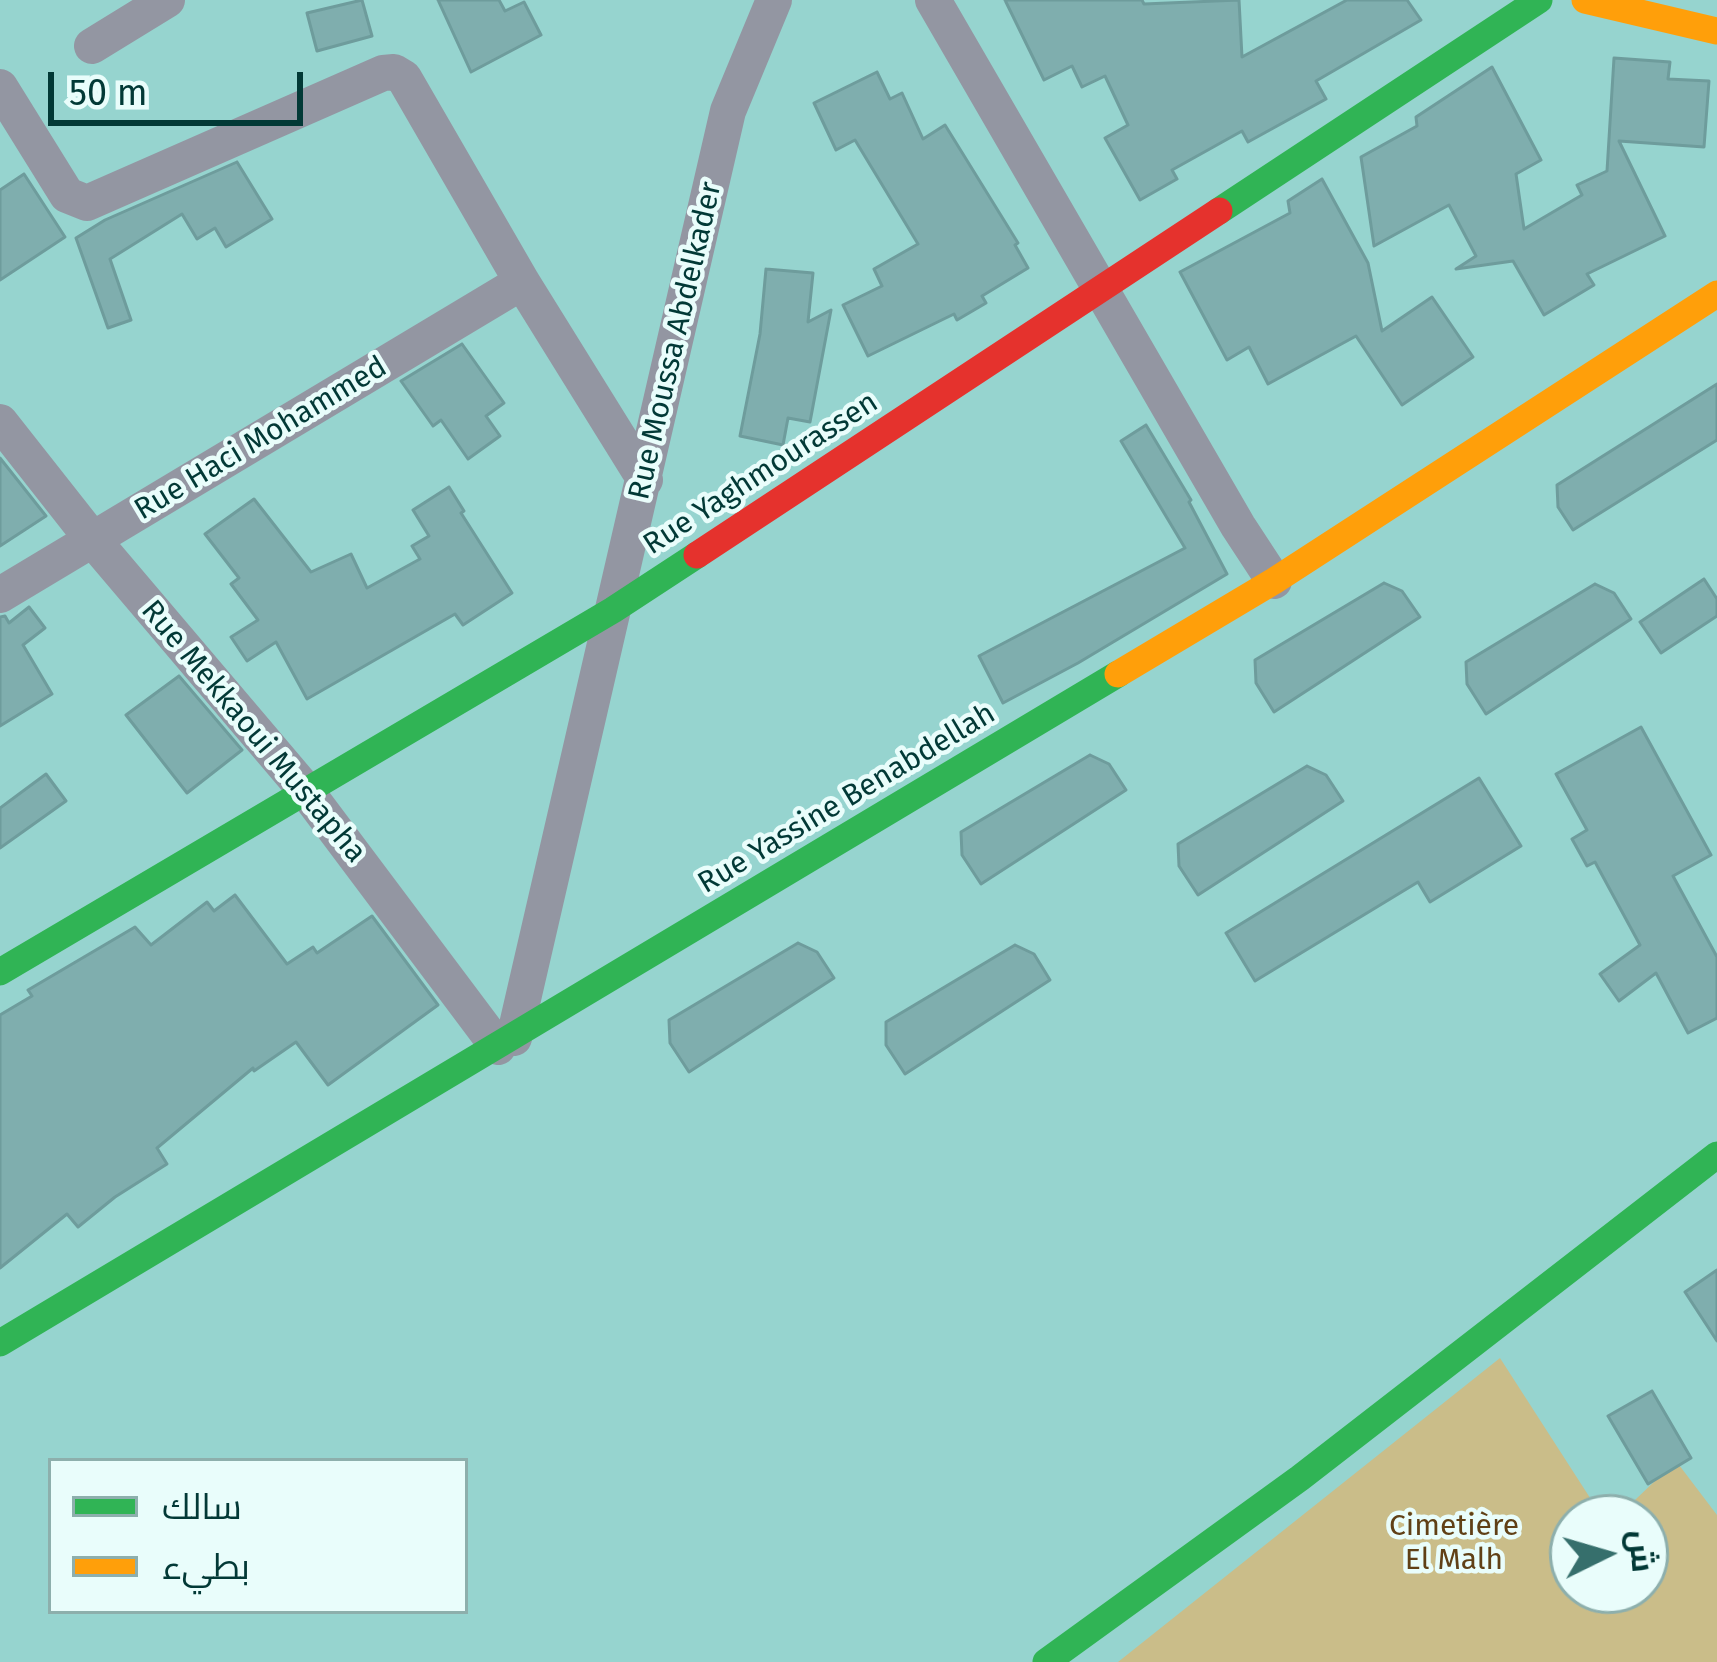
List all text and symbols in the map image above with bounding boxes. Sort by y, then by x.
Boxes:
scale bar [54,48,309,122]
text: 50 m [69,71,148,115]
street label: Rue Moussa Abdelkader [622,179,730,503]
street label: Rue Haci Mohammed [128,349,394,529]
street label: Rue Yaghmourassen [637,385,885,563]
street label: Rue Mekkaoui Mustapha [133,594,373,870]
street label: Rue Yassine Benabdellah [692,696,1002,902]
legend [48,1458,468,1614]
text: سالك [162,1485,242,1529]
north arrow [1549,1494,1669,1614]
park label: Cimetière El Malh [1389,1509,1519,1580]
text: ش [1620,1528,1664,1574]
text: بطيء [162,1545,250,1589]

